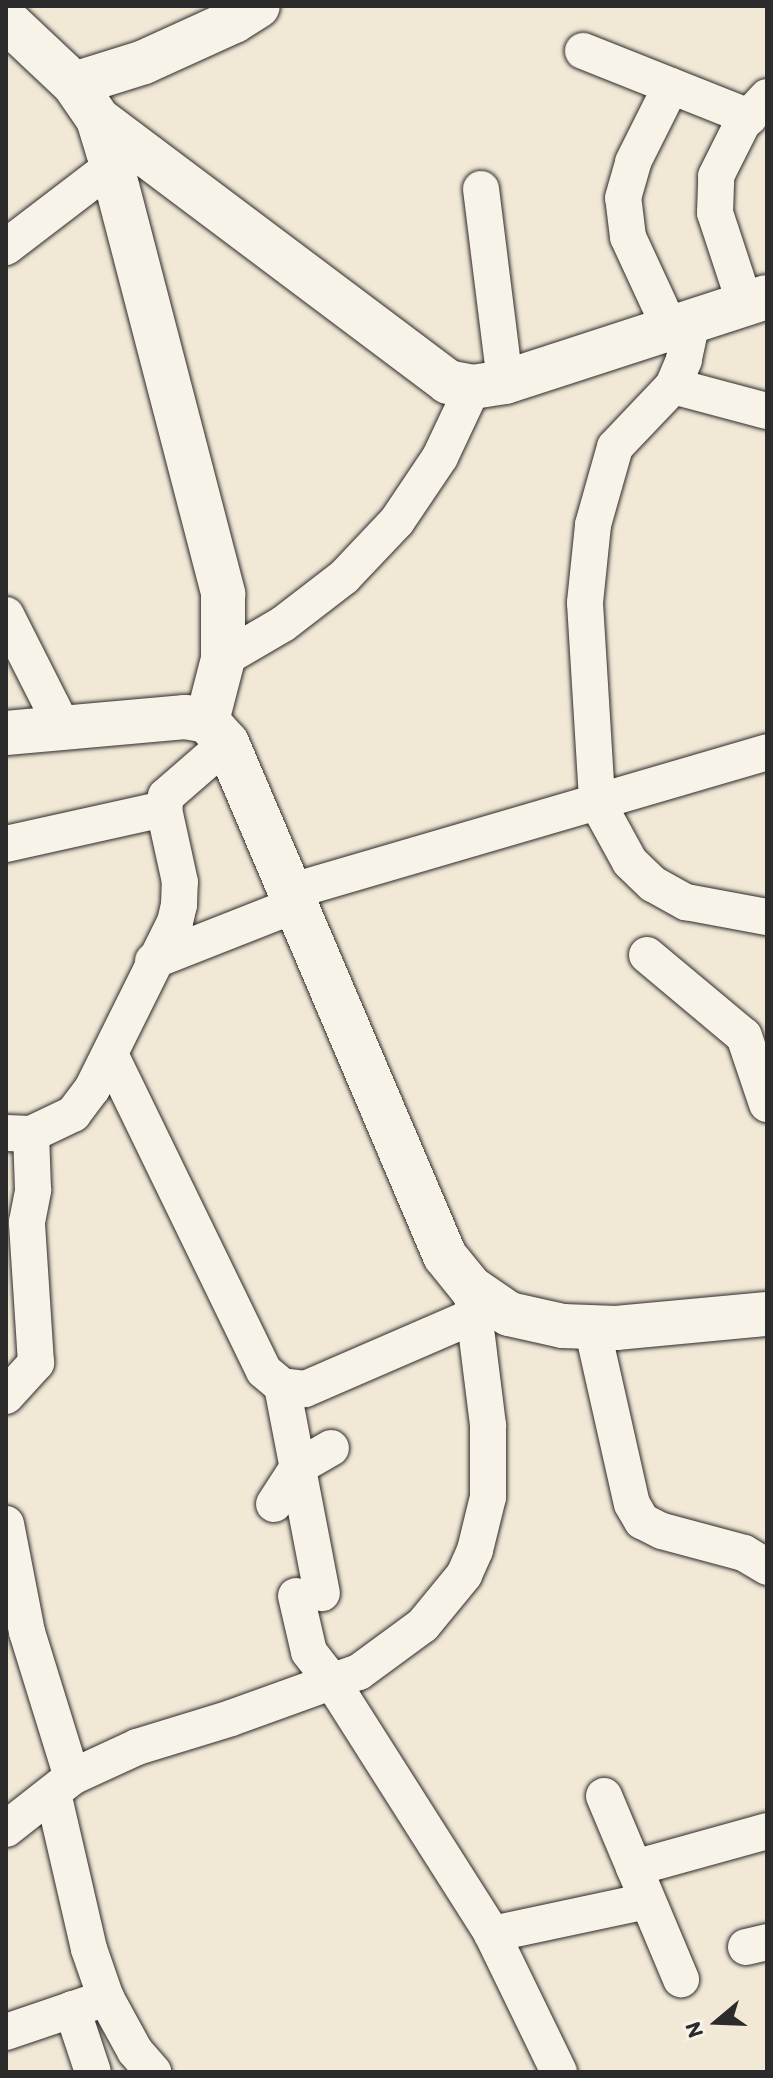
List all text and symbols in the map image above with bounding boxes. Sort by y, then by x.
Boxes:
north arrow [677,1982,757,2062]
text: N [679,2019,709,2041]

